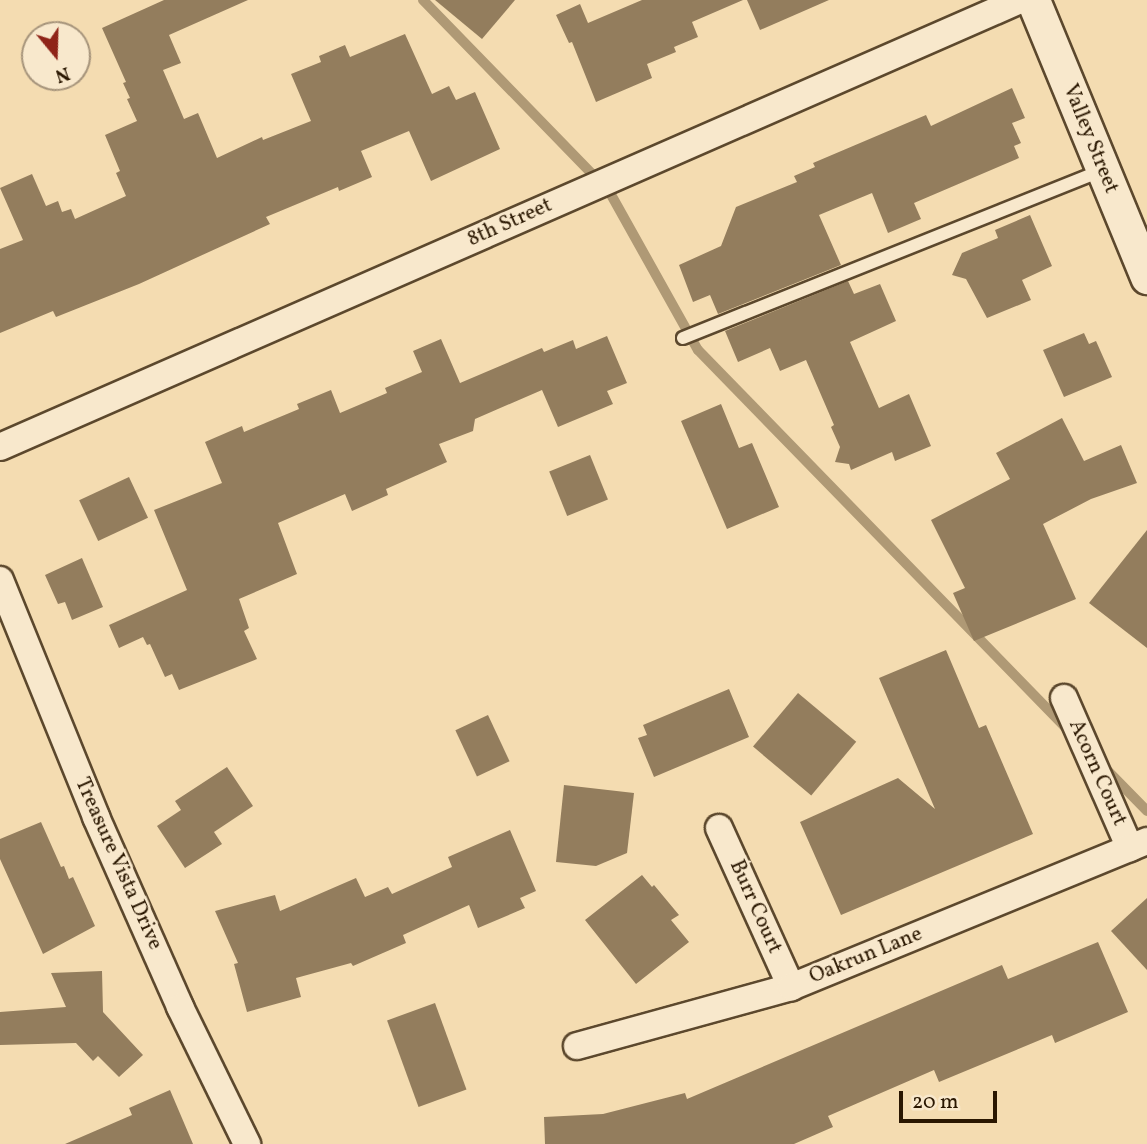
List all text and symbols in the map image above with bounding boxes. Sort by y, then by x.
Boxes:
north arrow [21,21,91,91]
text: N [51,59,73,88]
street label: Valley Street [1057,81,1123,197]
street label: 8th Street [464,193,556,253]
street label: Acorn Court [1062,716,1132,830]
street label: Treasure Vista Drive [69,774,167,954]
street label: Burr Court [723,856,787,958]
street label: Oakrun Lane [806,922,926,990]
scale bar [902,1078,1000,1122]
text: 20 m [912,1088,958,1117]

